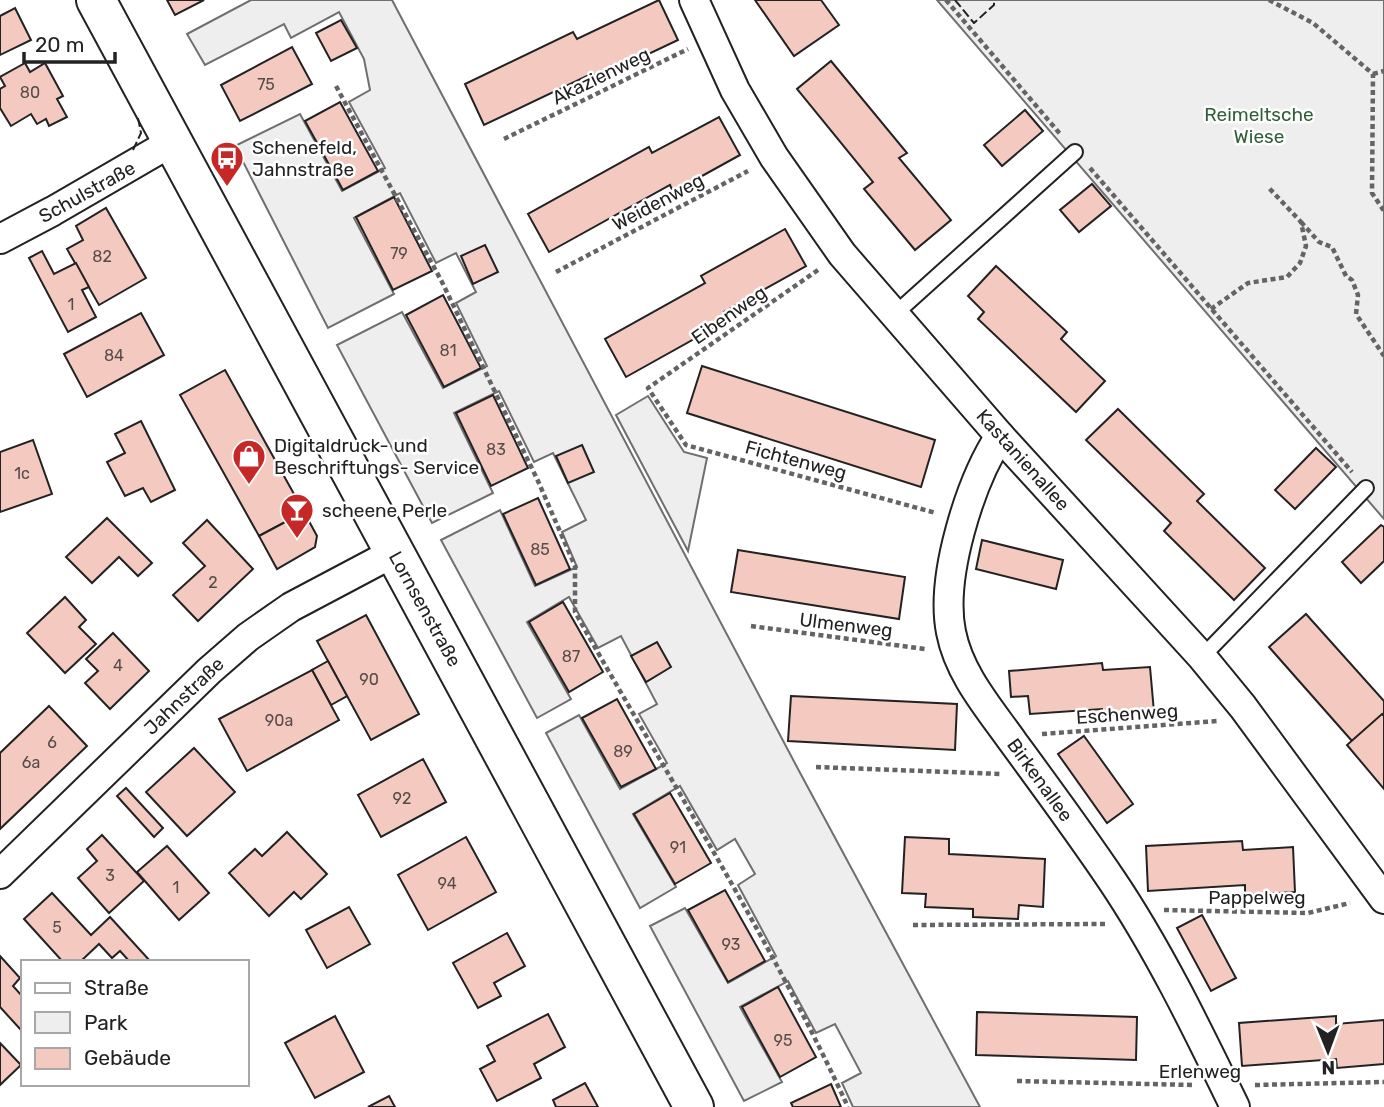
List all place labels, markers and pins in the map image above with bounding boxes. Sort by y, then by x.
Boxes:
place label: Schenefeld, Jahnstraße [252,136,357,181]
bus stop icon: Schenefeld, Jahnstraße [208,139,246,188]
place label: Digitaldruck- und Beschriftungs- Service [274,434,479,479]
shop icon: Digitaldruck- und Beschriftungs- Service [230,437,268,486]
bar icon: scheene Perle [278,491,316,540]
place label: scheene Perle [322,499,447,522]

